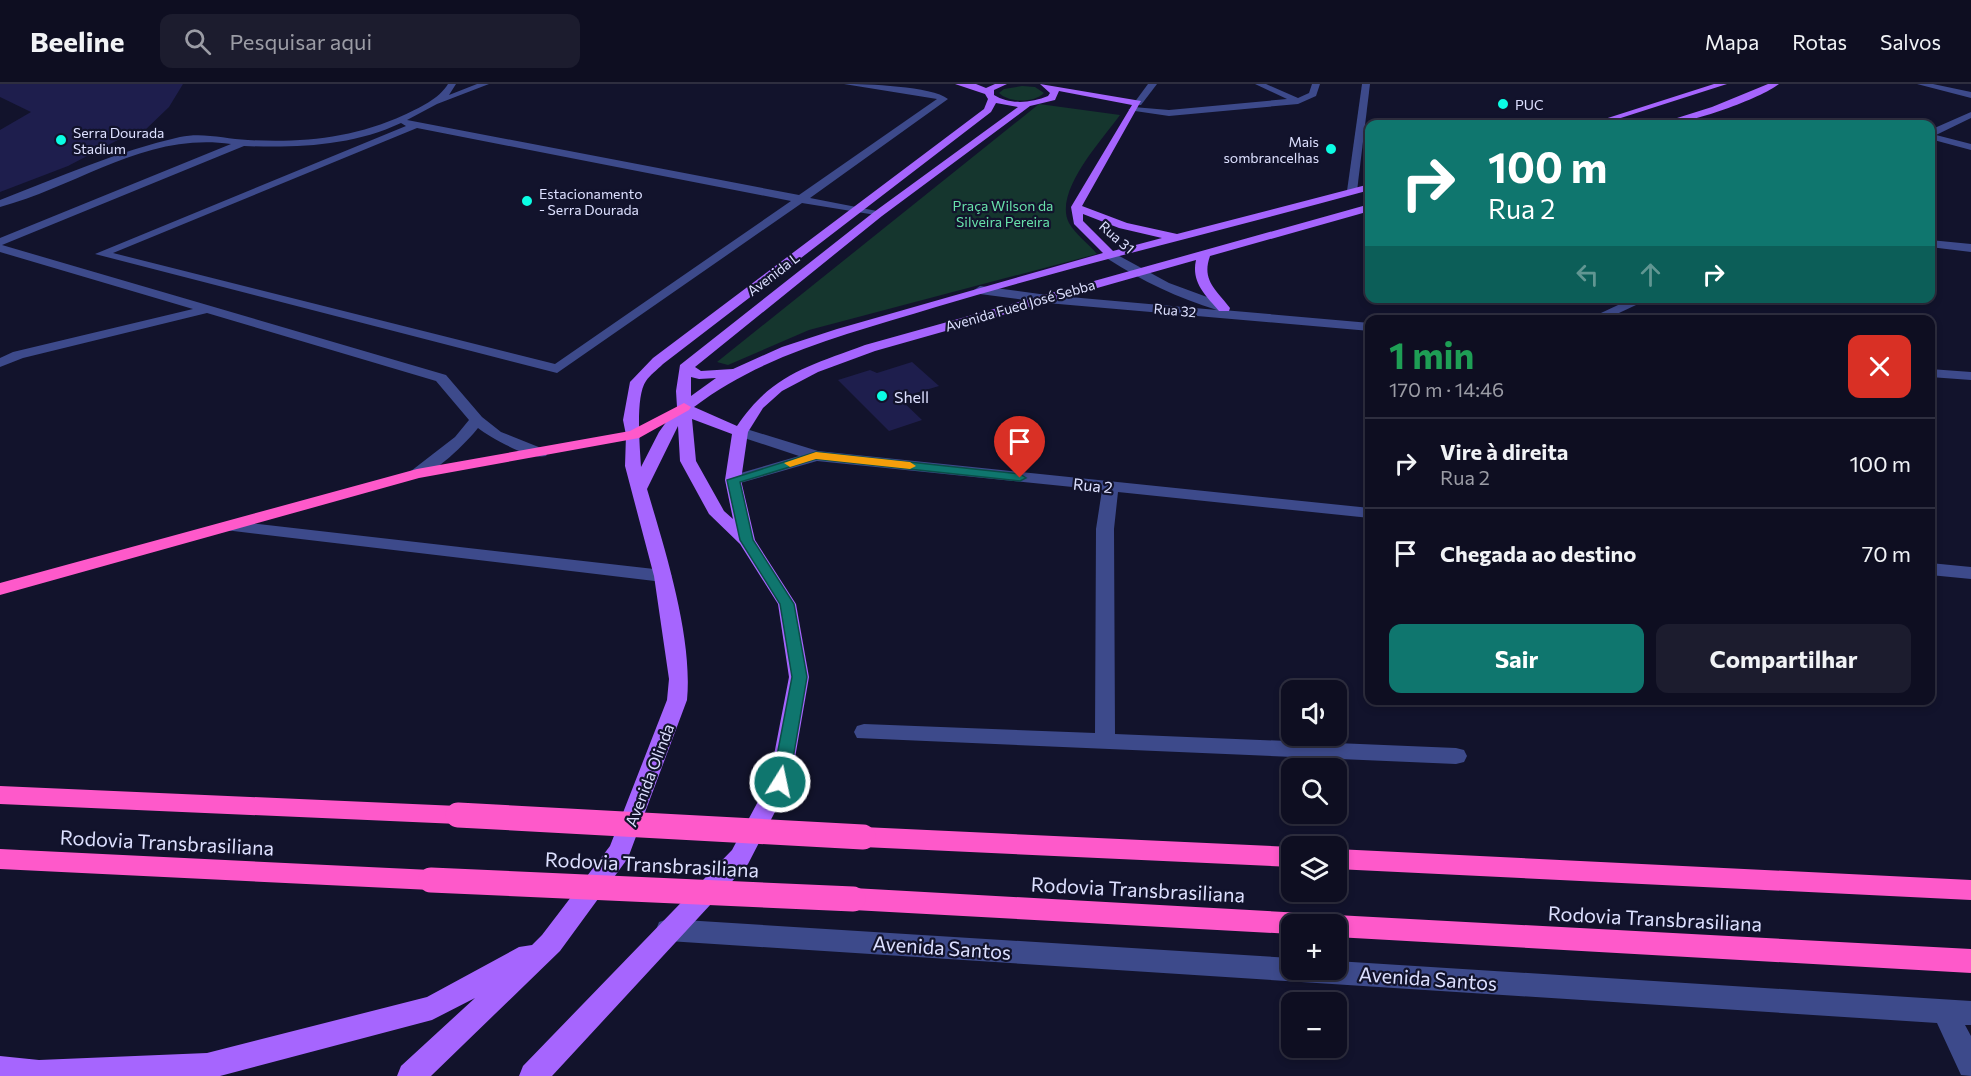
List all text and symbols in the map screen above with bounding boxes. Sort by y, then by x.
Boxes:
search box [160,14,580,68]
text: Beeline [30,24,124,58]
icon: search [181,25,214,58]
text: Pesquisar aqui [229,28,372,55]
text: Mapa [1705,29,1759,54]
text: Rotas [1792,29,1847,54]
text: Salvos [1880,29,1941,54]
place label: PUC [1515,96,1544,113]
marker: PUC [1496,97,1510,111]
place label: Serra Dourada Stadium [73,124,164,157]
marker: Serra Dourada Stadium [54,133,68,147]
place label: Mais sombrancelhas [1223,133,1319,166]
text: 100 m [1488,140,1608,192]
marker: Mais sombrancelhas [1324,142,1338,156]
icon: right [1389,144,1467,222]
place label: Estacionamento - Serra Dourada [539,185,643,218]
text: Rua 2 [1488,192,1555,225]
marker: Estacionamento - Serra Dourada [520,194,534,208]
park label: Praça Wilson da Silveira Pereira [953,197,1053,230]
street label: Rua 31 [1096,217,1138,257]
street label: Avenida L [743,249,803,299]
icon: left [1571,258,1604,291]
icon: ahead [1634,258,1667,291]
icon: right [1697,258,1730,291]
street label: Avenida Fued José Sebba [943,275,1097,335]
street label: Rua 32 [1153,300,1197,320]
text: 1 min [1389,332,1474,376]
button: close [1848,335,1911,398]
text: 170 m · 14:46 [1389,377,1504,401]
place label: Shell [894,387,929,406]
marker: Shell [875,389,889,403]
pin [994,416,1045,478]
icon: arrive [1003,425,1036,458]
text: Vire à direita [1440,438,1568,465]
icon: right [1389,447,1422,480]
text: 100 m [1849,450,1911,477]
text: Rua 2 [1440,465,1490,489]
street label: Rua 2 [1072,473,1114,497]
icon: arrive [1389,537,1422,570]
text: Chegada ao destino [1440,540,1636,567]
text: 70 m [1862,540,1911,567]
button: Sair [1389,624,1644,693]
button: Compartilhar [1656,624,1911,693]
map controls [1281,680,1347,1058]
button: sound [1281,680,1347,746]
street label: Avenida Olinda [621,721,677,829]
position arrow [748,750,812,814]
button: search [1281,758,1347,824]
street label: Rodovia Transbrasiliana [59,824,275,860]
button: layers [1281,836,1347,902]
street label: Rodovia Transbrasiliana [544,846,760,882]
street label: Rodovia Transbrasiliana [1030,871,1246,907]
street label: Rodovia Transbrasiliana [1547,900,1763,936]
button: + [1281,914,1347,980]
street label: Avenida Santos [872,930,1012,964]
street label: Avenida Santos [1358,961,1498,995]
button: − [1281,992,1347,1058]

